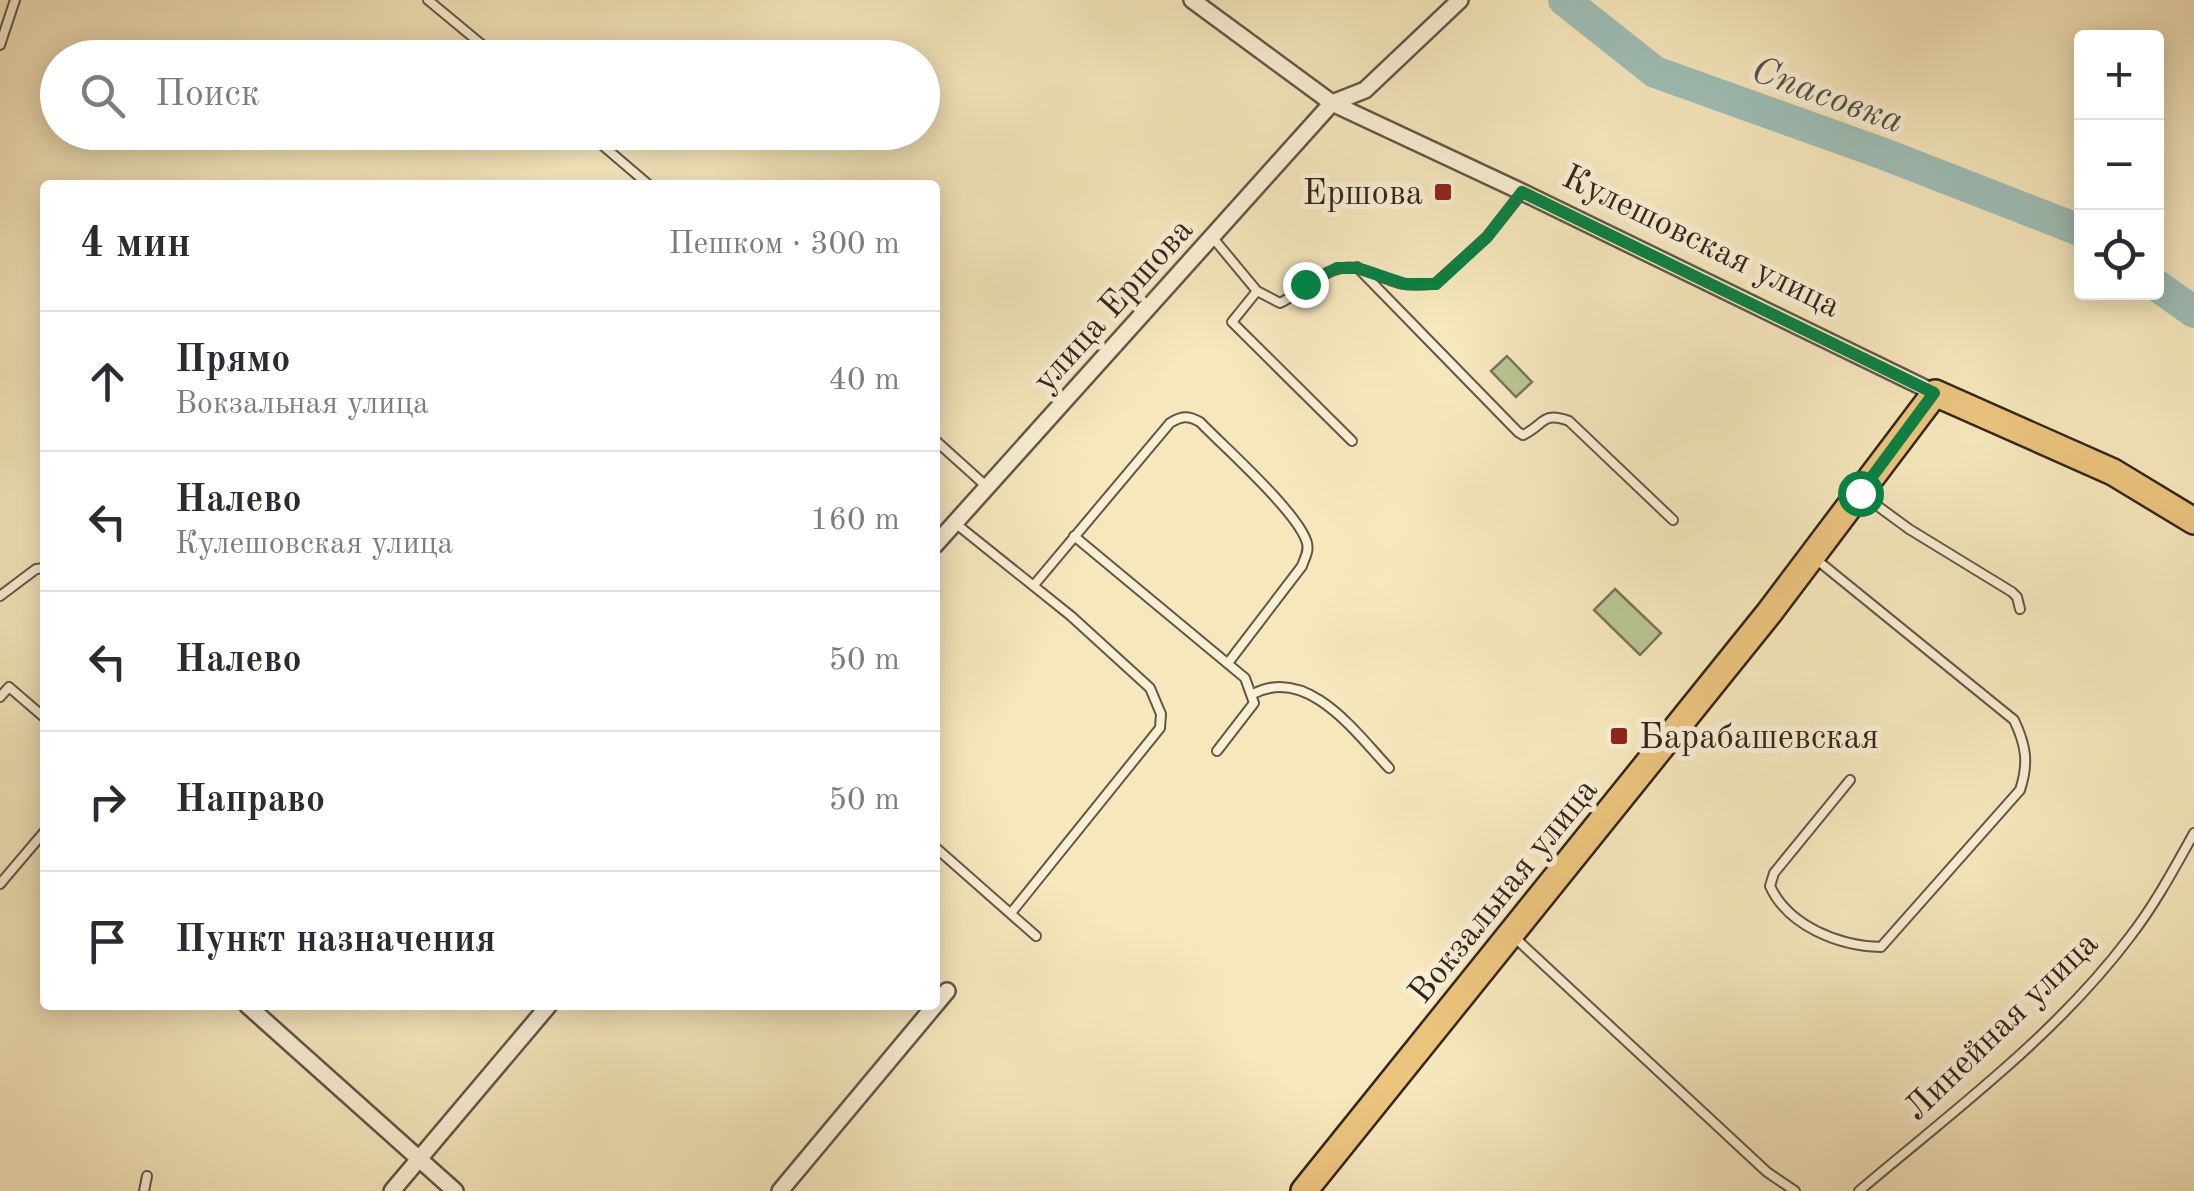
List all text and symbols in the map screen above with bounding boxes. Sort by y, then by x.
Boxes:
map controls [2074,30,2164,300]
button: + [2074,30,2164,120]
search box [40,40,940,150]
water label: Спасовка [1746,52,1908,142]
icon: search [75,68,130,123]
text: Поиск [155,76,260,114]
button: − [2074,120,2164,210]
street label: Кулешовская улица [1556,160,1845,325]
place label: Ершова [1303,177,1423,212]
marker: Ершова [1432,181,1454,203]
button: locate [2074,210,2164,300]
street label: улица Ершова [1027,212,1200,399]
text: 4 мин [80,224,191,266]
text: Пешком · 300 m [668,229,900,261]
route end [1283,262,1329,308]
text: Прямо [175,342,290,380]
icon: ahead [80,354,135,409]
text: 40 m [829,365,900,397]
text: Вокзальная улица [175,389,429,421]
route start [1838,471,1884,517]
text: Налево [175,482,302,520]
icon: left [80,494,135,549]
text: 160 m [810,505,900,537]
text: Кулешовская улица [175,529,453,561]
icon: left [80,634,135,689]
text: Налево [175,642,302,680]
text: 50 m [829,645,900,677]
place label: Барабашевская [1639,721,1879,756]
marker: Барабашевская [1608,725,1630,747]
street label: Вокзальная улица [1403,773,1605,1010]
icon: right [80,774,135,829]
text: Направо [175,782,325,820]
text: 50 m [829,785,900,817]
icon: arrive [80,914,135,969]
text: Пункт назначения [175,922,496,960]
street label: Линейная улица [1898,926,2105,1128]

